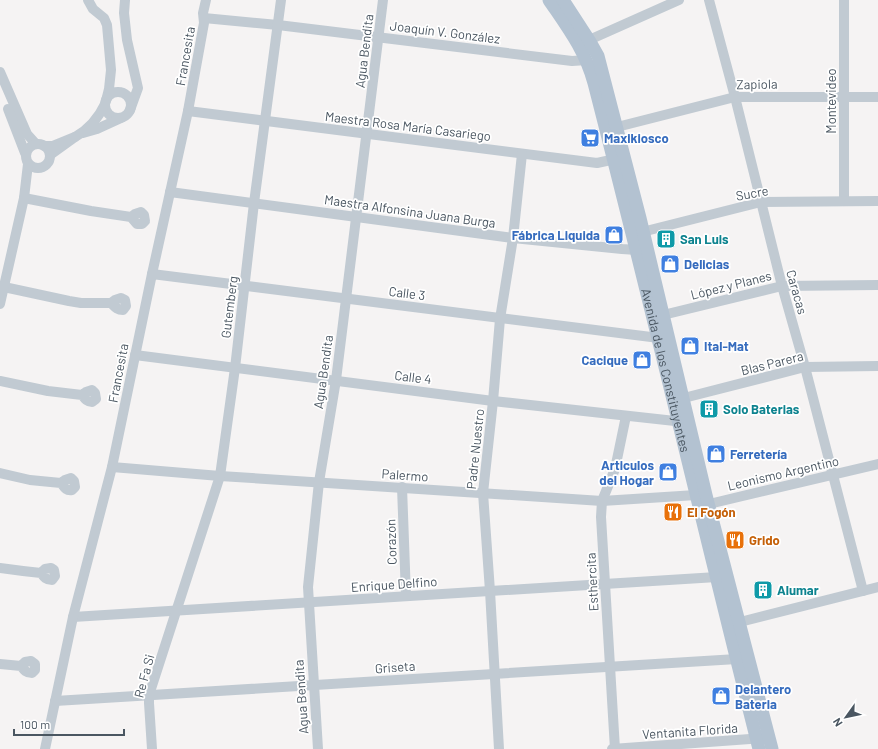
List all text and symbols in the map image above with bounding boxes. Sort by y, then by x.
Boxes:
street label: Agua Bendita [352,13,376,89]
street label: Joaquín V. González [389,17,501,47]
street label: Francesita [172,25,198,87]
street label: Montevideo [823,68,839,134]
street label: Zapiola [736,76,778,92]
street label: Maestra Rosa María Casariego [324,108,492,144]
supermarket icon: Maxikiosco [579,127,601,149]
place label: Maxikiosco [604,130,669,146]
street label: Sucre [734,182,770,204]
street label: Maestra Alfonsina Juana Burga [323,191,497,231]
shop icon: Fábrica Liquida [603,224,625,246]
place label: Fábrica Liquida [512,227,600,243]
building icon: San Luis [655,228,677,250]
place label: San Luis [680,231,729,247]
shop icon: Delicias [659,253,681,275]
place label: Delicias [684,256,730,272]
street label: López y Planes [689,267,773,303]
street label: Caracas [783,268,811,316]
street label: Gutemberg [217,275,241,339]
street label: Calle 3 [388,283,426,303]
street label: Avenida de los Constituyentes [638,287,694,454]
street label: Agua Bendita [310,334,336,410]
shop icon: Ital-Mat [679,335,701,357]
place label: Ital-Mat [704,338,749,354]
street label: Francesita [104,342,132,404]
street label: Blas Parera [739,348,805,378]
shop icon: Cacique [631,349,653,371]
place label: Cacique [581,352,628,368]
street label: Calle 4 [394,367,432,387]
building icon: Solo Baterias [698,398,720,420]
place label: Solo Baterias [723,401,800,417]
street label: Padre Nuestro [463,408,487,490]
shop icon: Ferretería [705,443,727,465]
place label: Ferretería [730,446,787,462]
street label: Leonismo Argentino [726,452,840,494]
place label: Articulos del Hogar [599,457,654,488]
shop icon: Articulos del Hogar [657,461,679,483]
street label: Palermo [381,465,429,485]
restaurant icon: El Fogón [662,501,684,523]
place label: El Fogón [687,504,736,520]
street label: Corazón [382,519,400,565]
restaurant icon: Grido [724,529,746,551]
place label: Grido [749,532,780,548]
street label: Esthercita [582,552,602,612]
street label: Enrique Delfino [350,573,438,595]
building icon: Alumar [752,579,774,601]
place label: Alumar [777,582,819,598]
street label: Re Fa Si [131,652,157,700]
street label: Griseta [374,658,416,676]
street label: Agua Bendita [290,659,312,735]
place label: Delantero Bateria [735,681,791,712]
shop icon: Delantero Bateria [710,685,732,707]
north arrow [826,697,866,737]
scale bar [14,711,124,737]
text: N [830,716,845,729]
text: 100 m [20,717,50,731]
street label: Ventanita Florida [642,720,738,742]

